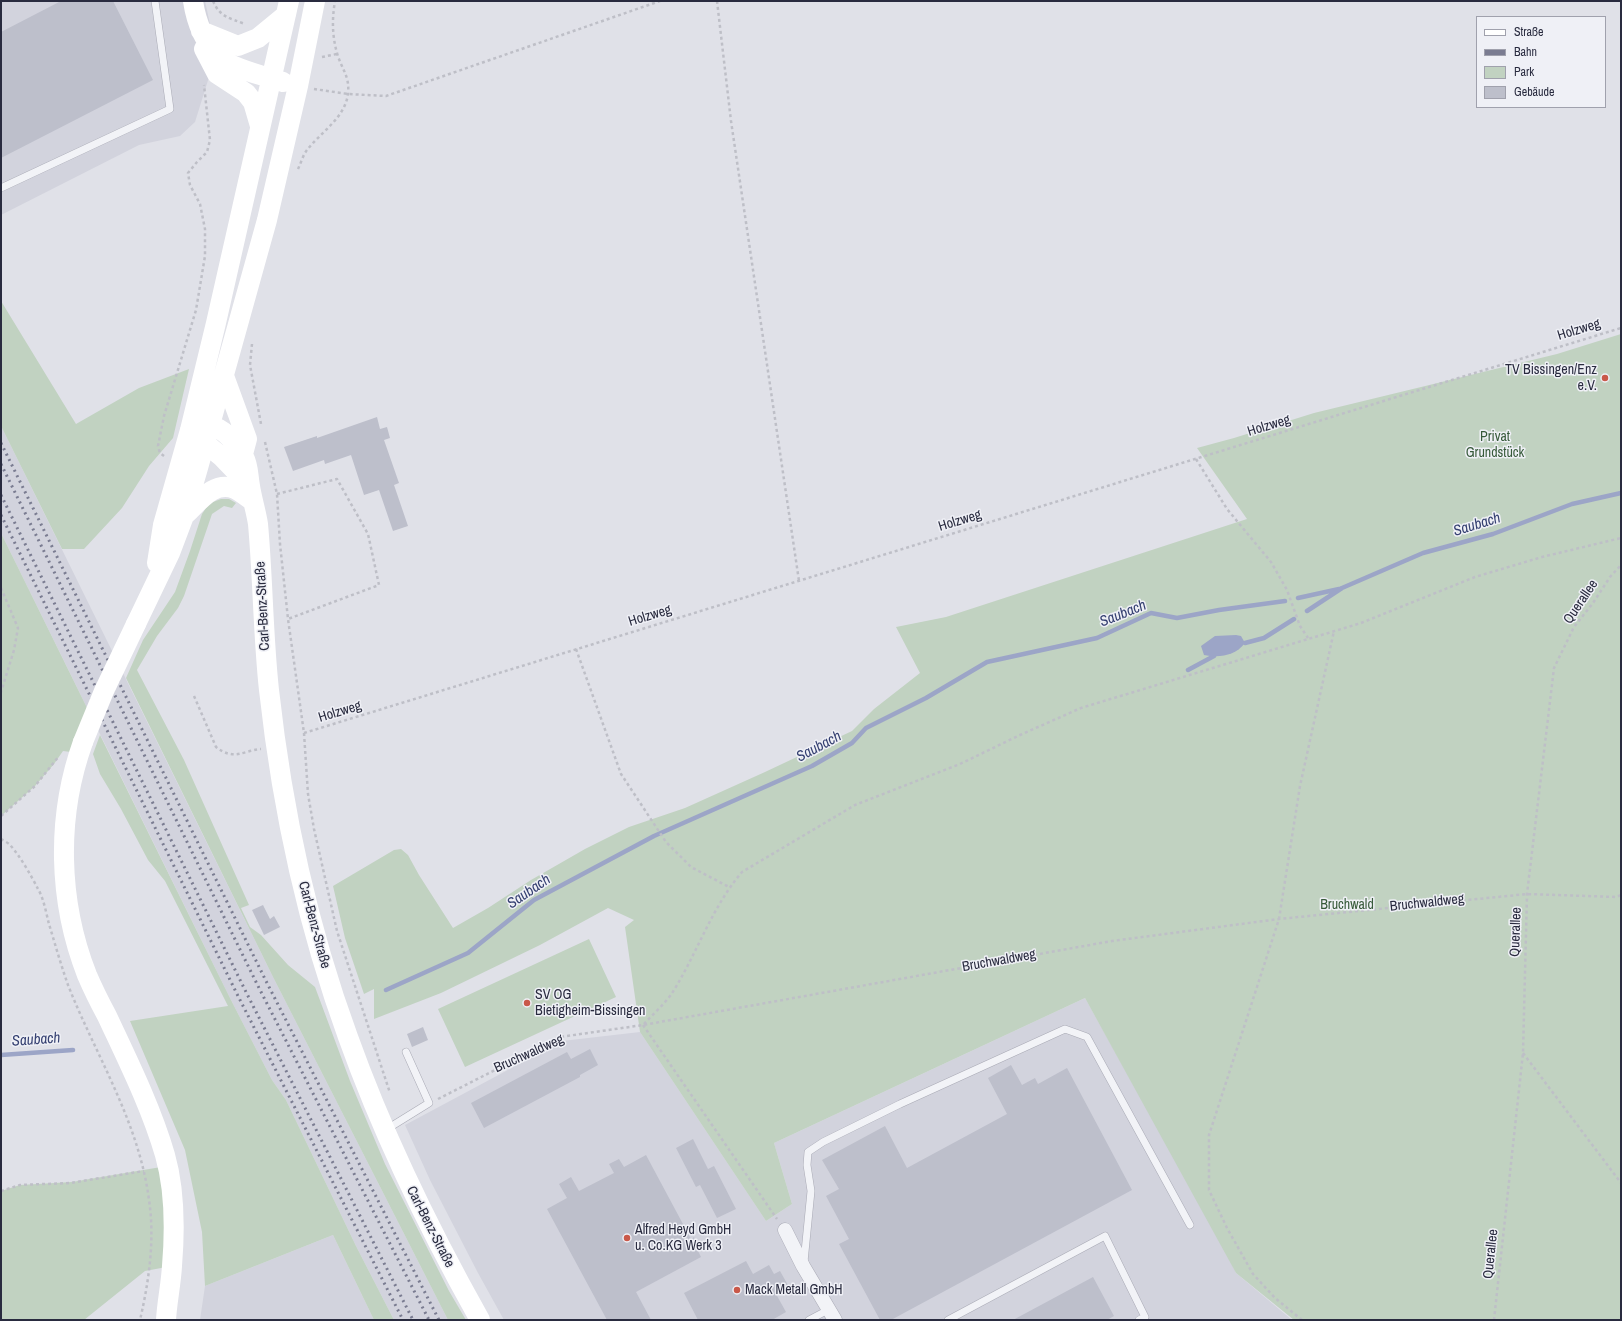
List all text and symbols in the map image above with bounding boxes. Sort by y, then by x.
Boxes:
legend [1476,16,1606,108]
text: Straße [1514,24,1544,40]
text: Bahn [1514,44,1537,60]
text: Park [1514,64,1534,80]
text: Gebäude [1514,84,1555,100]
street label: Holzweg [1555,316,1603,344]
place label: TV Bissingen/Enz e.V. [1505,362,1597,394]
marker: TV Bissingen/Enz e.V. [1600,373,1610,383]
street label: Holzweg [1245,412,1293,440]
park label: Privat Grundstück [1466,429,1524,462]
street label: Holzweg [936,507,984,535]
water label: Saubach [1451,509,1503,541]
street label: Carl-Benz-Straße [252,561,274,651]
street label: Querallee [1560,577,1602,627]
water label: Saubach [1097,597,1149,631]
street label: Holzweg [626,602,674,630]
street label: Holzweg [316,698,364,726]
water label: Saubach [793,728,845,766]
water label: Saubach [504,871,554,913]
street label: Carl-Benz-Straße [294,880,334,970]
street label: Bruchwaldweg [1389,891,1465,915]
park label: Bruchwald [1320,897,1374,913]
street label: Querallee [1507,907,1525,957]
street label: Bruchwaldweg [961,946,1037,976]
place label: SV OG Bietigheim-Bissingen [535,987,645,1020]
marker: SV OG Bietigheim-Bissingen [522,998,532,1008]
water label: Saubach [11,1029,61,1051]
street label: Bruchwaldweg [491,1031,567,1077]
street label: Carl-Benz-Straße [402,1183,458,1271]
place label: Alfred Heyd GmbH u. Co.KG Werk 3 [635,1222,731,1254]
street label: Querallee [1480,1228,1502,1280]
marker: Alfred Heyd GmbH u. Co.KG Werk 3 [622,1233,632,1243]
place label: Mack Metall GmbH [745,1282,843,1298]
marker: Mack Metall GmbH [732,1285,742,1295]

